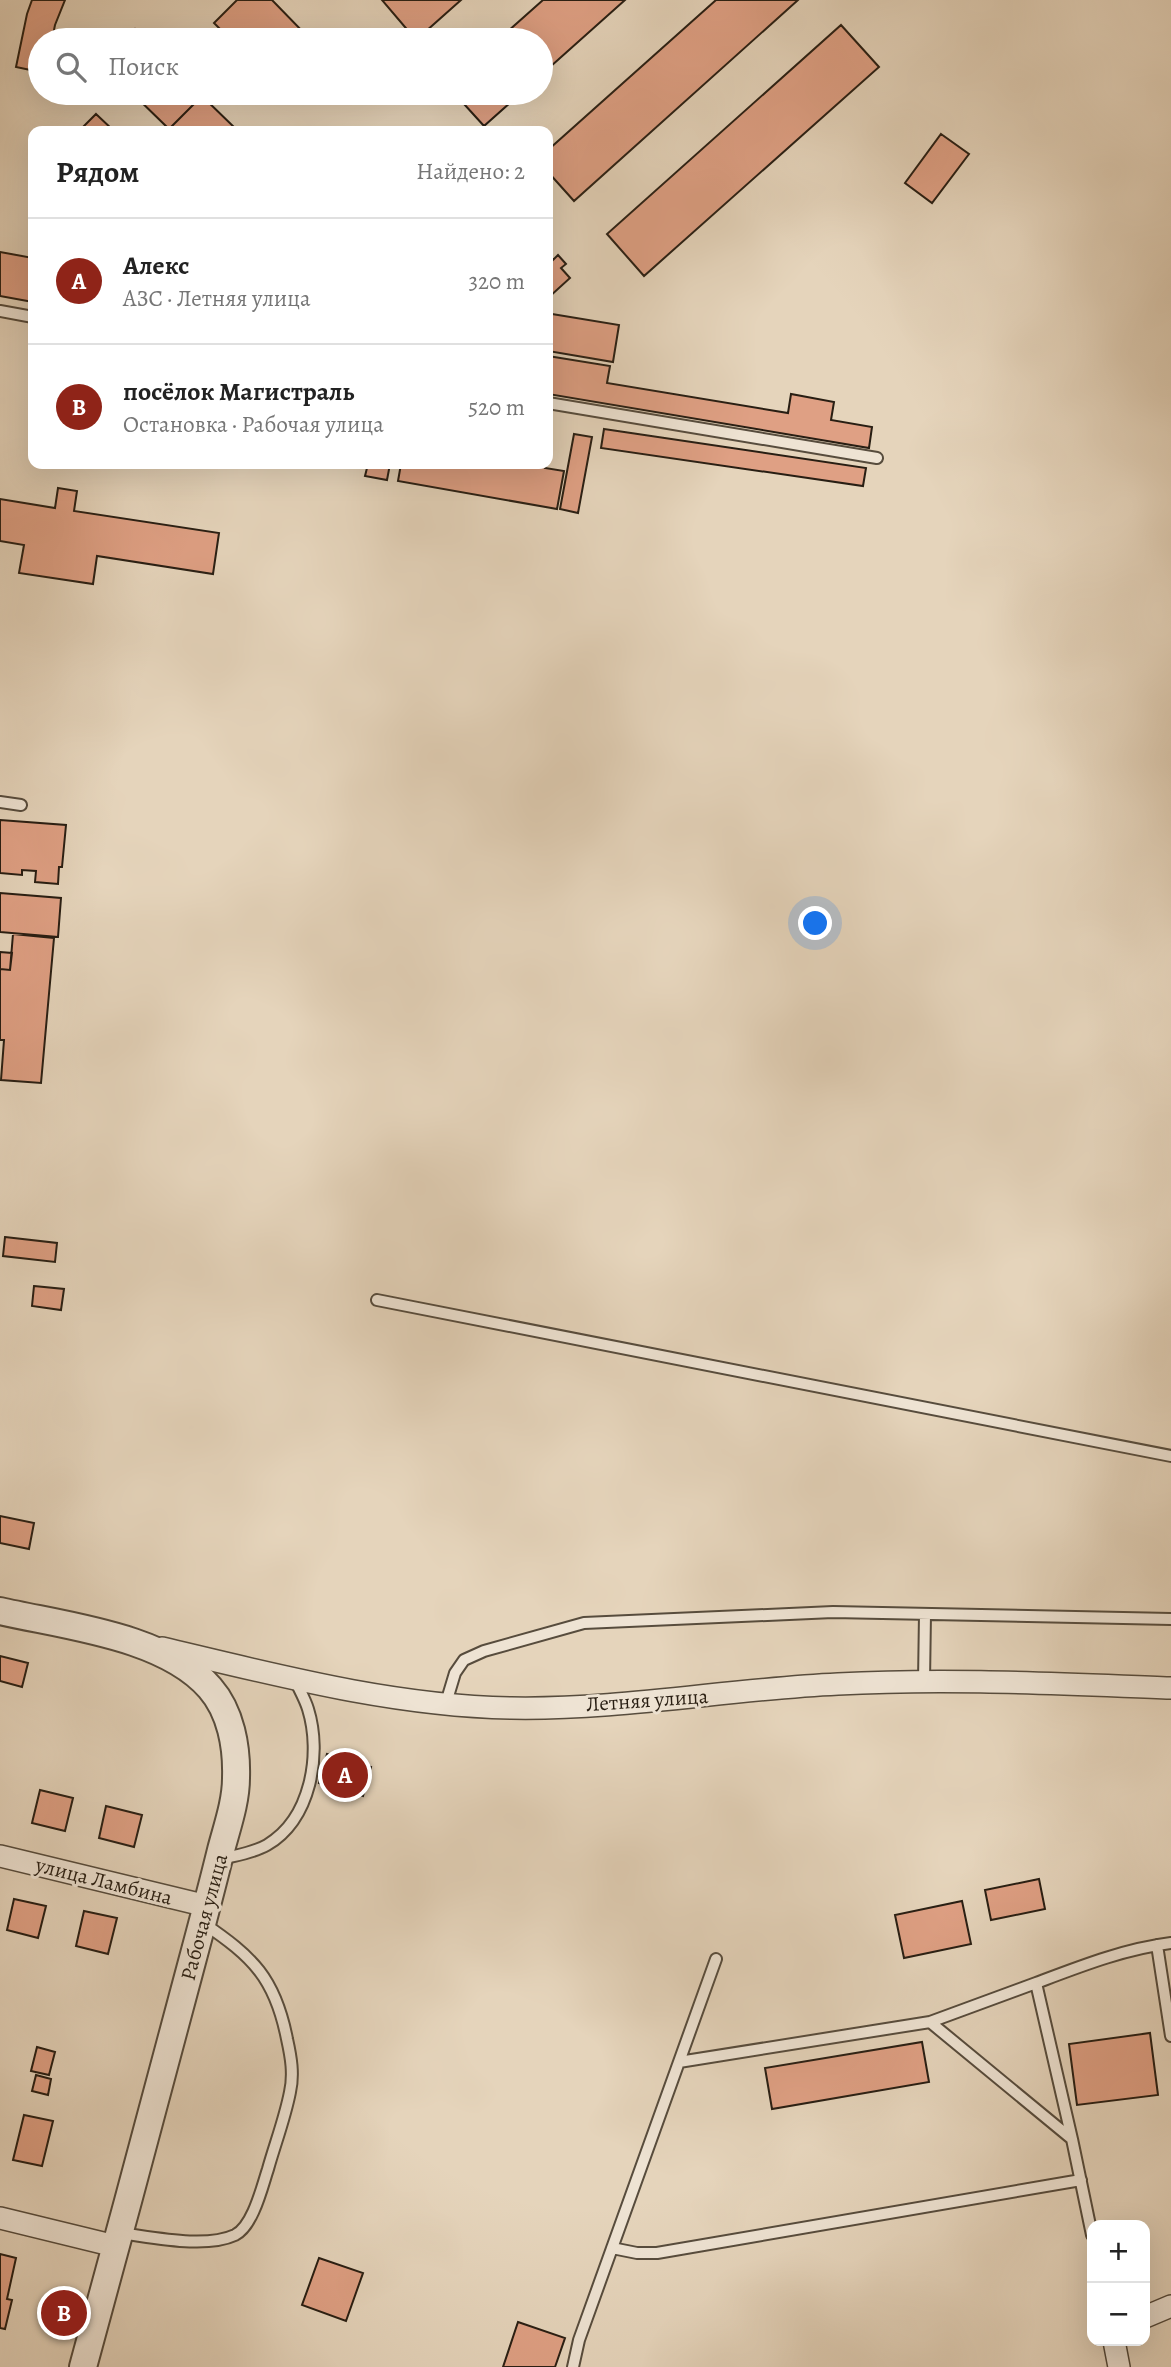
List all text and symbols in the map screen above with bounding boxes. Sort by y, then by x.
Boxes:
search box [28,28,553,105]
icon: search [52,48,90,86]
text: Поиск [108,49,179,84]
text: Рядом [56,152,139,192]
text: Найдено: 2 [416,156,525,187]
text: Алекс [123,248,189,283]
text: A [72,266,86,297]
text: 320 m [469,266,525,297]
text: АЗС · Летняя улица [123,283,311,314]
text: посёлок Магистраль [123,374,354,409]
text: B [72,392,86,423]
text: 520 m [468,392,525,423]
text: Остановка · Рабочая улица [123,409,384,440]
your location [798,906,832,940]
street label: Летняя улица [585,1682,709,1718]
pin: A [322,1749,368,1801]
street label: улица Ламбина [32,1850,176,1912]
street label: Рабочая улица [174,1850,234,1983]
map controls [1087,2220,1150,2346]
button: + [1087,2220,1150,2283]
button: − [1087,2283,1150,2346]
pin: B [41,2287,87,2339]

